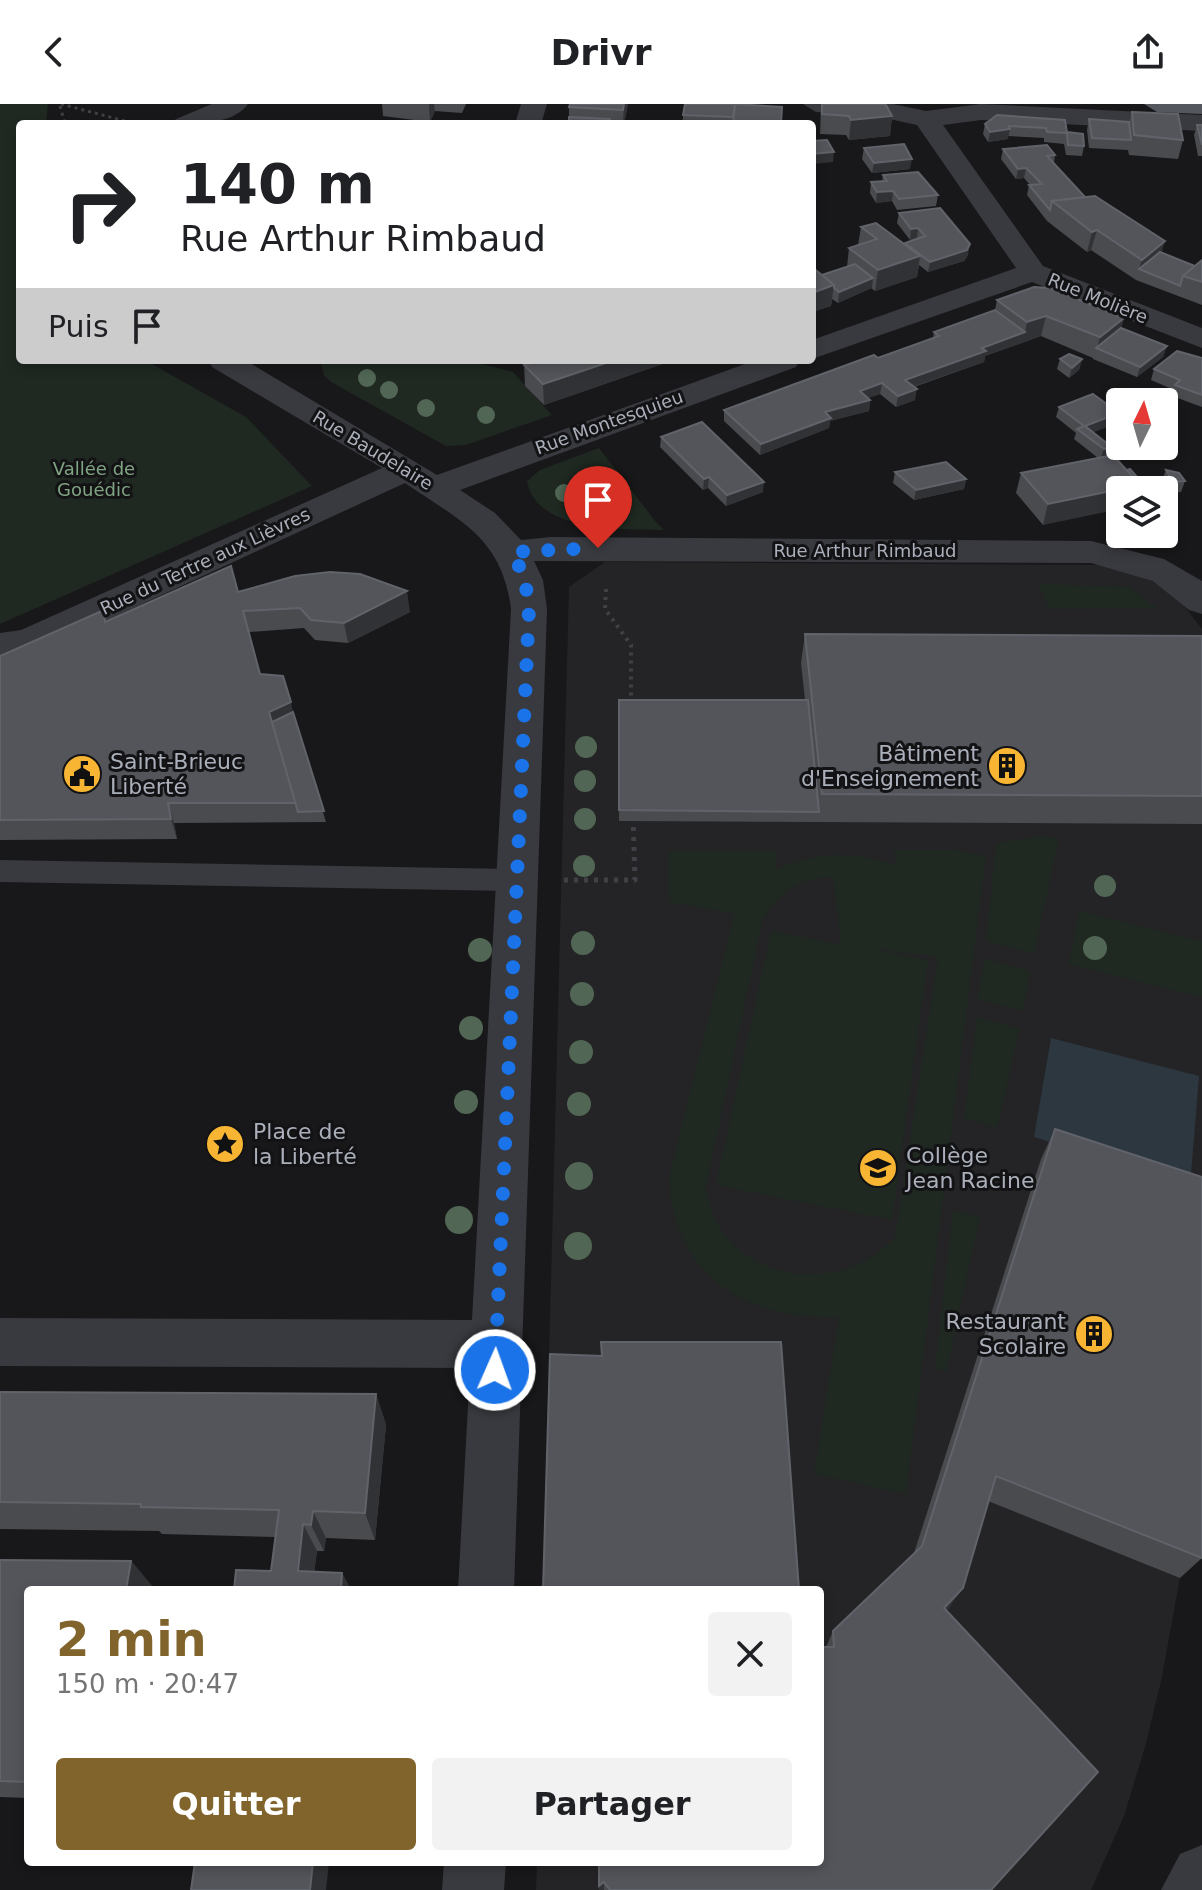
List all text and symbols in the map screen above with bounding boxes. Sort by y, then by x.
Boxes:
icon: back [32,30,76,74]
icon: share [1126,30,1170,74]
text: Drivr [550,32,652,73]
text: 140 m [180,151,375,216]
icon: right [48,152,152,256]
text: Rue Arthur Rimbaud [180,218,546,259]
street label: Rue Molière [1045,268,1151,328]
icon: arrive [125,304,169,348]
text: Puis [48,309,109,344]
street label: Rue Montesquieu [532,386,686,458]
north arrow [1106,388,1178,460]
map controls [1106,388,1178,548]
street label: Rue Baudelaire [309,406,437,494]
park label: Vallée de Gouédic [53,458,135,500]
pin [564,466,632,548]
button: layers [1106,476,1178,548]
icon: arrive [576,478,620,522]
street label: Rue du Tertre aux Lièvres [97,503,313,619]
street label: Rue Arthur Rimbaud [774,540,956,561]
place label: Bâtiment d'Enseignement [801,741,979,791]
building icon: Bâtiment d'Enseignement [986,745,1028,787]
place label: Saint-Brieuc Liberté [110,749,243,799]
public building icon: Saint-Brieuc Liberté [61,753,103,795]
place label: Place de la Liberté [253,1119,357,1169]
place icon: Place de la Liberté [204,1123,246,1165]
place label: Collège Jean Racine [904,1143,1034,1193]
school or university icon: Collège Jean Racine [857,1147,899,1189]
place label: Restaurant Scolaire [946,1309,1066,1359]
building icon: Restaurant Scolaire [1073,1313,1115,1355]
position arrow [453,1328,537,1412]
text: 2 min [56,1611,207,1667]
button: close [708,1612,792,1696]
text: 150 m · 20:47 [56,1669,239,1699]
button: Quitter [56,1758,416,1850]
button: Partager [432,1758,792,1850]

